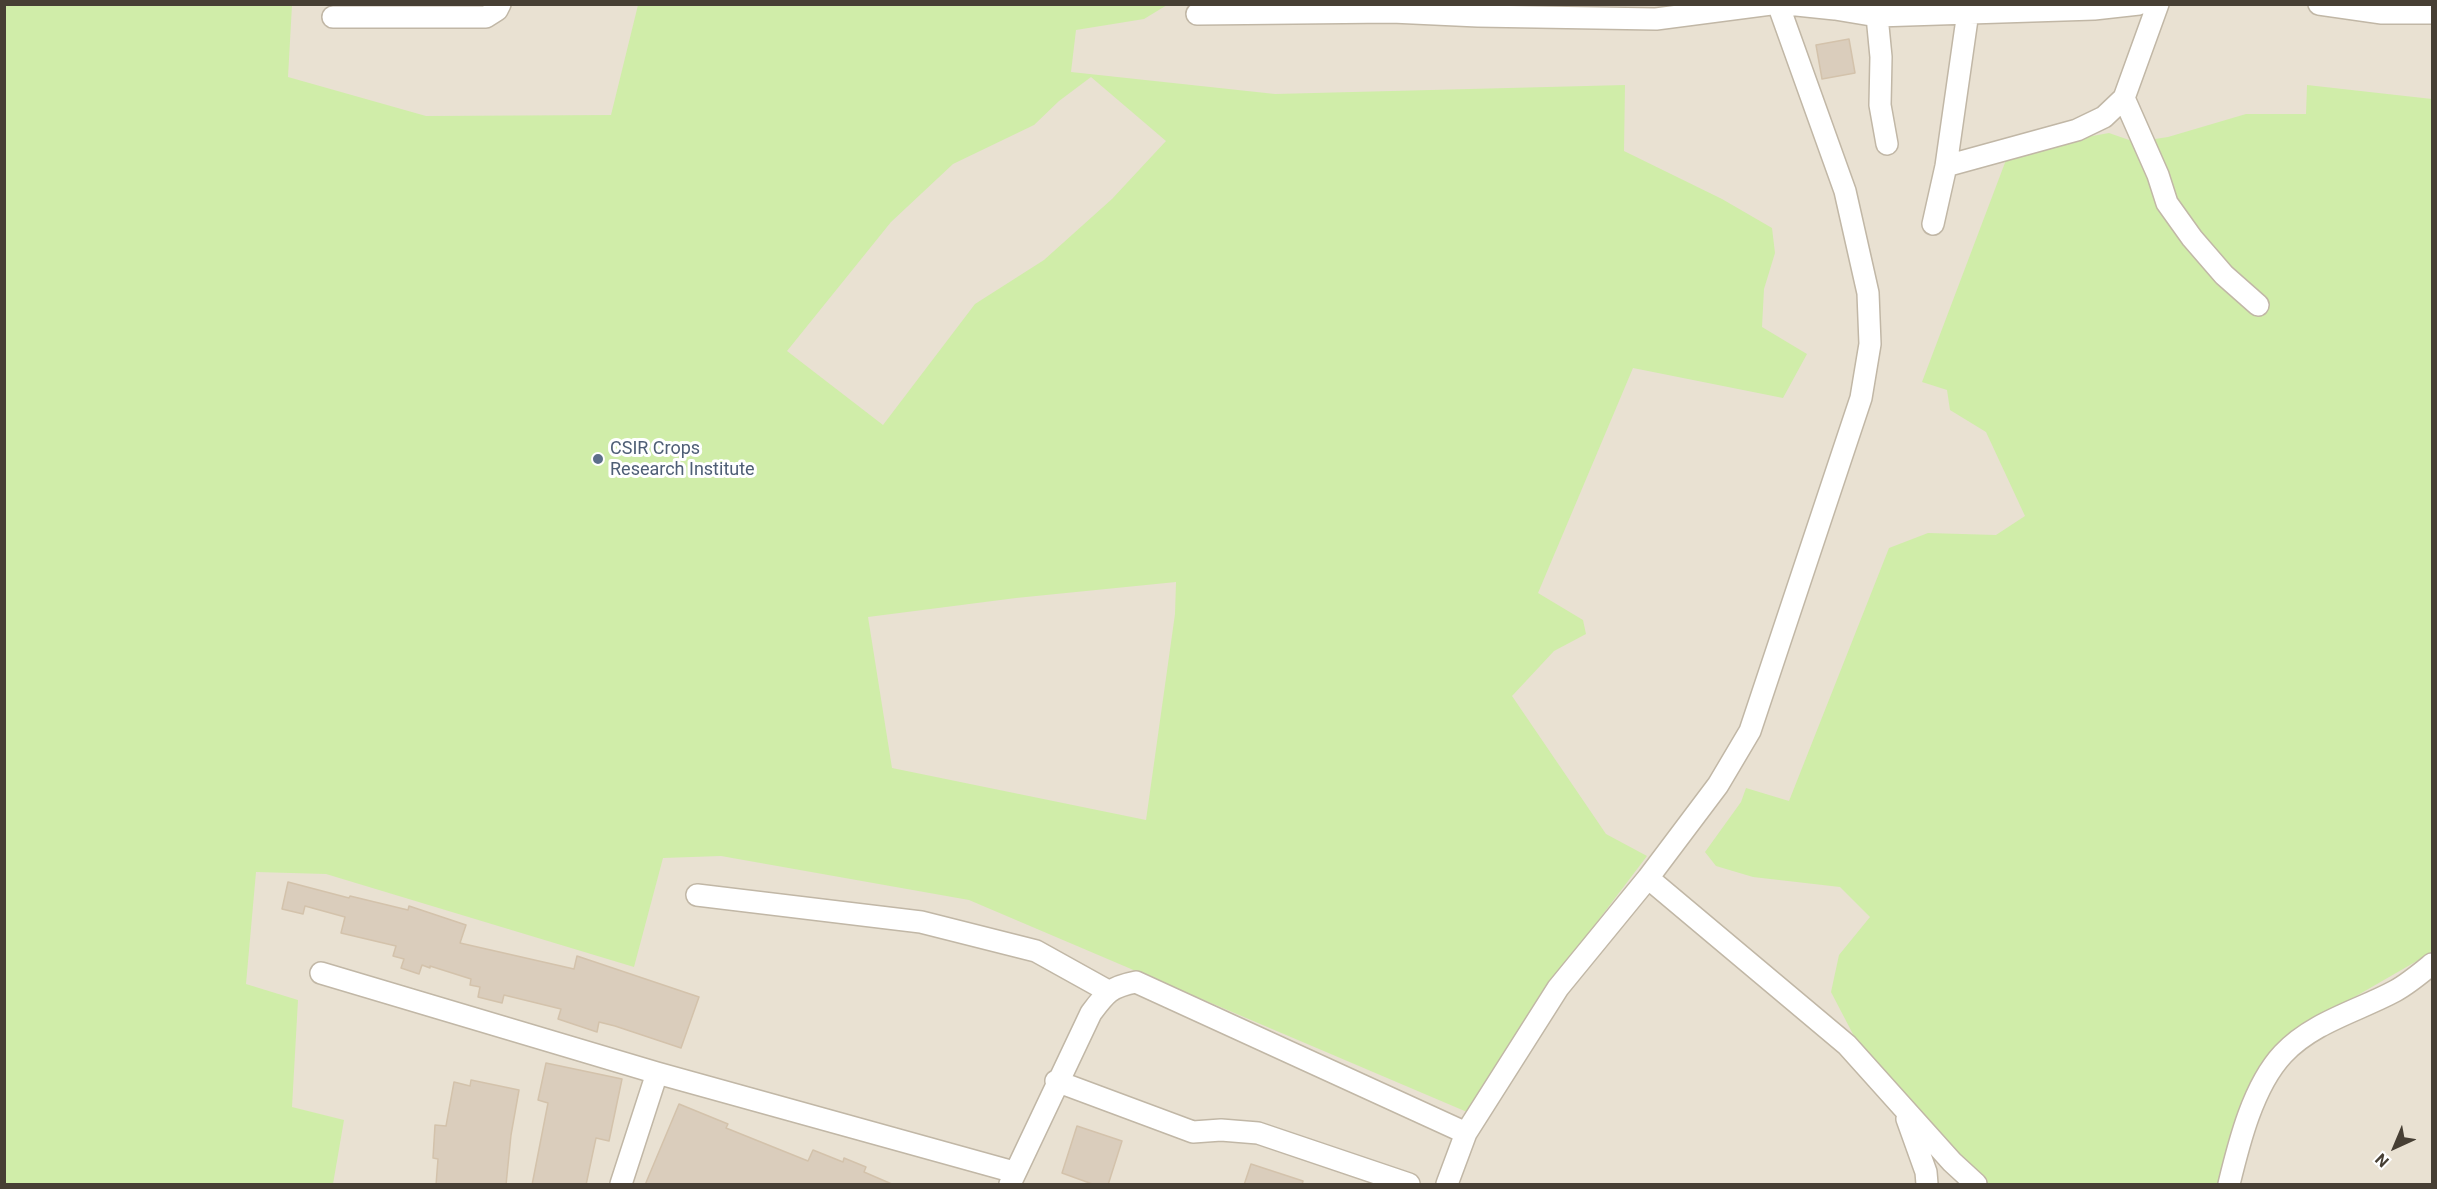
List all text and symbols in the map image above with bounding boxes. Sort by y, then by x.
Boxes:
place label: CSIR Crops Research Institute [610,438,755,480]
marker: CSIR Crops Research Institute [591,452,605,466]
north arrow [2365,1117,2425,1177]
text: N [2371,1150,2393,1171]

